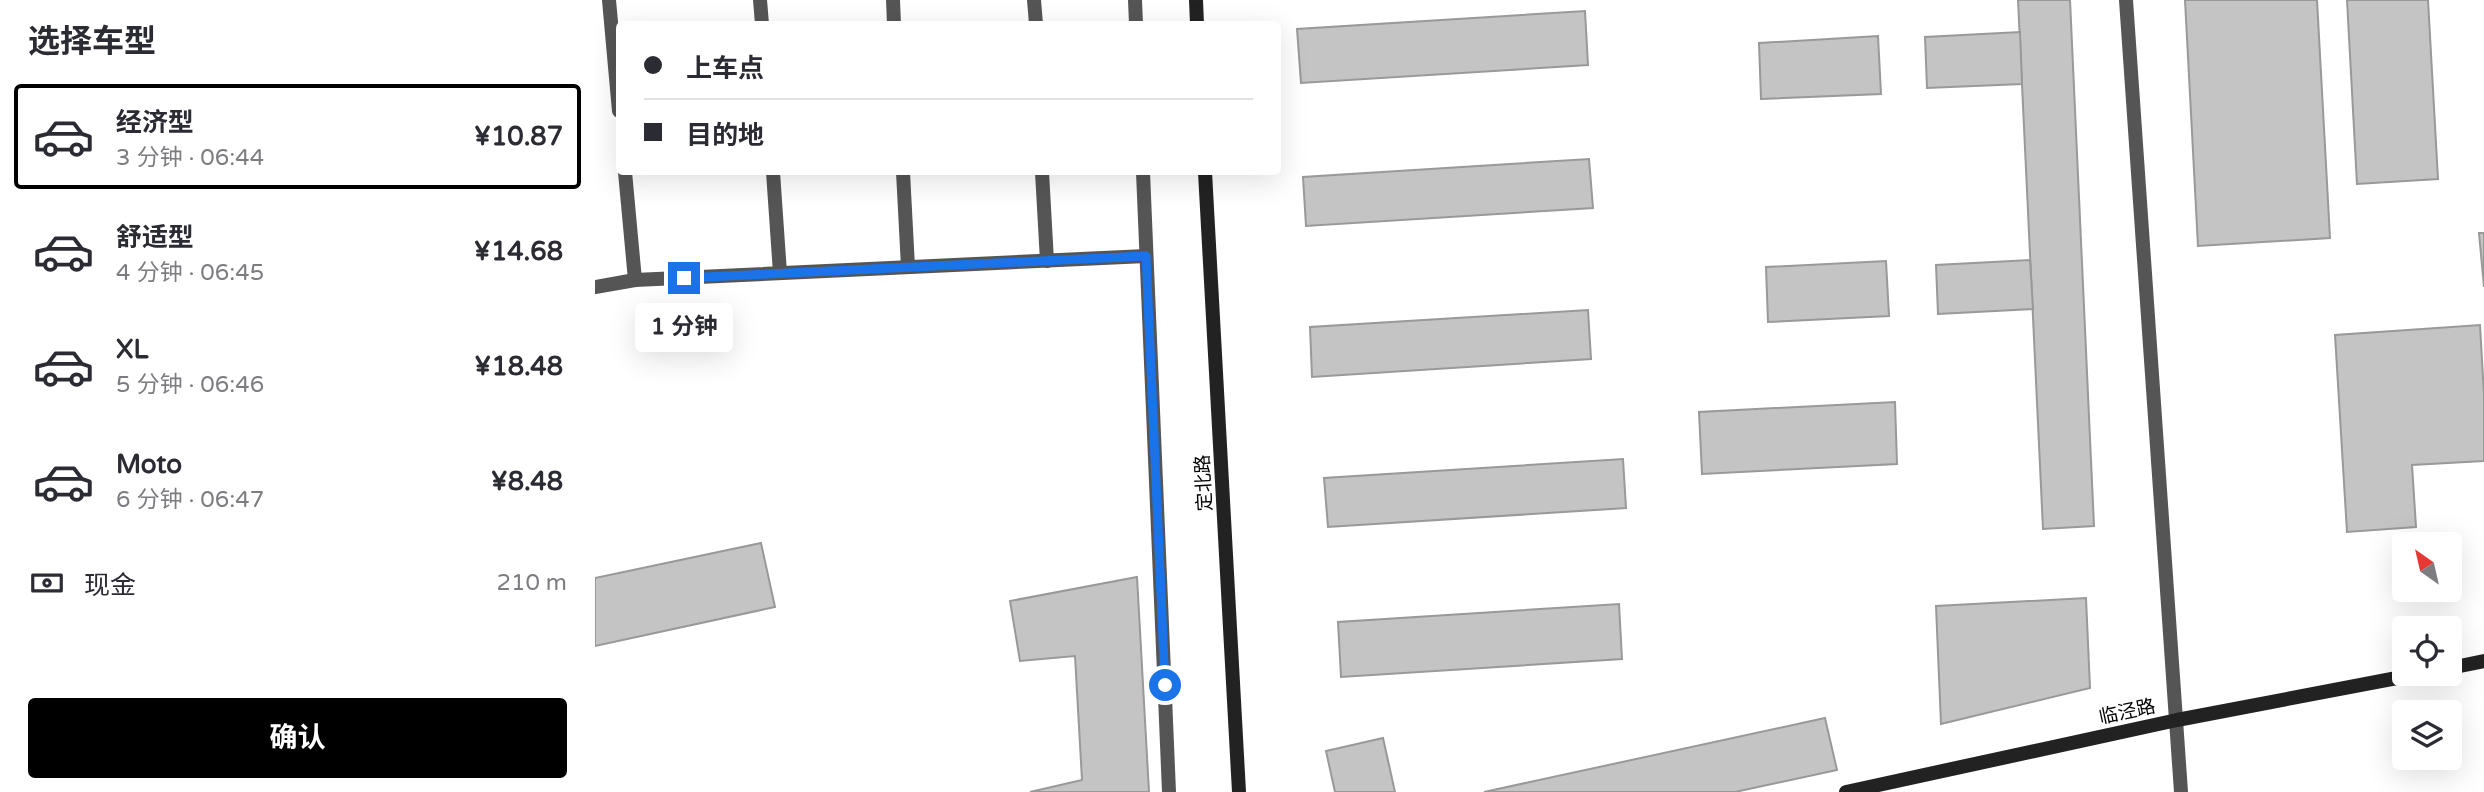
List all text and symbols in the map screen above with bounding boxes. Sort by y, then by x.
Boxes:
text: 选择车型 [28,23,156,61]
text: 上车点 [686,53,764,84]
icon: car [32,105,95,168]
text: 经济型 [116,107,194,138]
text: 目的地 [686,120,764,151]
text: ¥10.87 [474,121,563,152]
text: 3 分钟 · 06:44 [116,144,264,172]
icon: car [32,220,95,283]
text: 舒适型 [116,222,194,253]
text: ¥14.68 [474,236,563,267]
text: 4 分钟 · 06:45 [116,259,264,287]
route end [668,262,700,294]
callout: 1 分钟 [635,302,733,352]
text: 1 分钟 [651,313,717,341]
text: XL [116,334,148,365]
icon: car [32,335,95,398]
text: ¥18.48 [474,351,563,382]
text: 5 分钟 · 06:46 [116,371,264,399]
text: Moto [116,449,182,480]
icon: car [32,450,95,513]
street label: 定北路 [1192,454,1216,512]
text: ¥8.48 [491,466,563,497]
text: 6 分钟 · 06:47 [116,486,264,514]
north arrow [2392,532,2462,602]
map controls [2392,532,2462,770]
icon: cash [28,564,66,602]
text: 210 m [497,569,567,597]
text: 现金 [84,570,136,601]
button: locate [2392,616,2462,686]
route start [1149,669,1181,701]
street label: 临泾路 [2097,695,2157,729]
button: 确认 [28,698,567,778]
button: layers [2392,700,2462,770]

